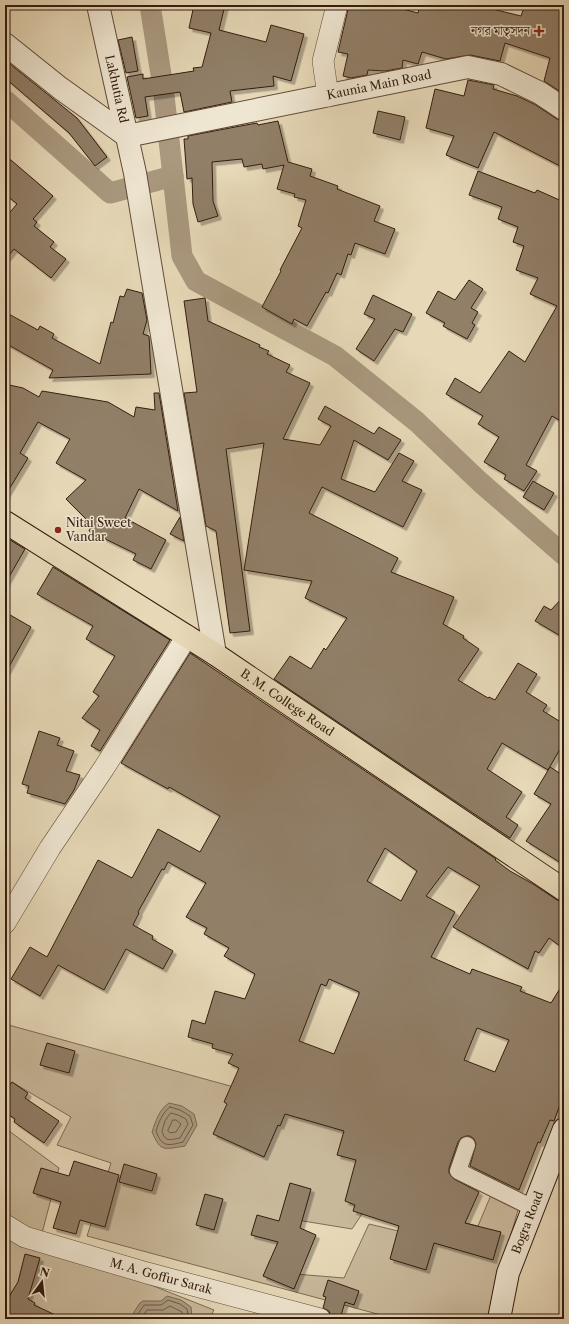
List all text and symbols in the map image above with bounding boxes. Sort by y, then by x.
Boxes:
place label: নগর মাতৃসদন [470,23,531,38]
marker: নগর মাতৃসদন [533,25,545,37]
street label: Lakhutia Rd [102,53,132,125]
street label: Kaunia Main Road [325,67,433,102]
place label: Nitai Sweet Vandar [65,515,132,544]
marker: Nitai Sweet Vandar [53,525,63,535]
street label: B. M. College Road [238,665,337,740]
street label: Bogra Road [508,1188,546,1256]
street label: M. A. Goffur Sarak [108,1254,215,1297]
north arrow [22,1262,62,1302]
text: N [38,1264,51,1280]

